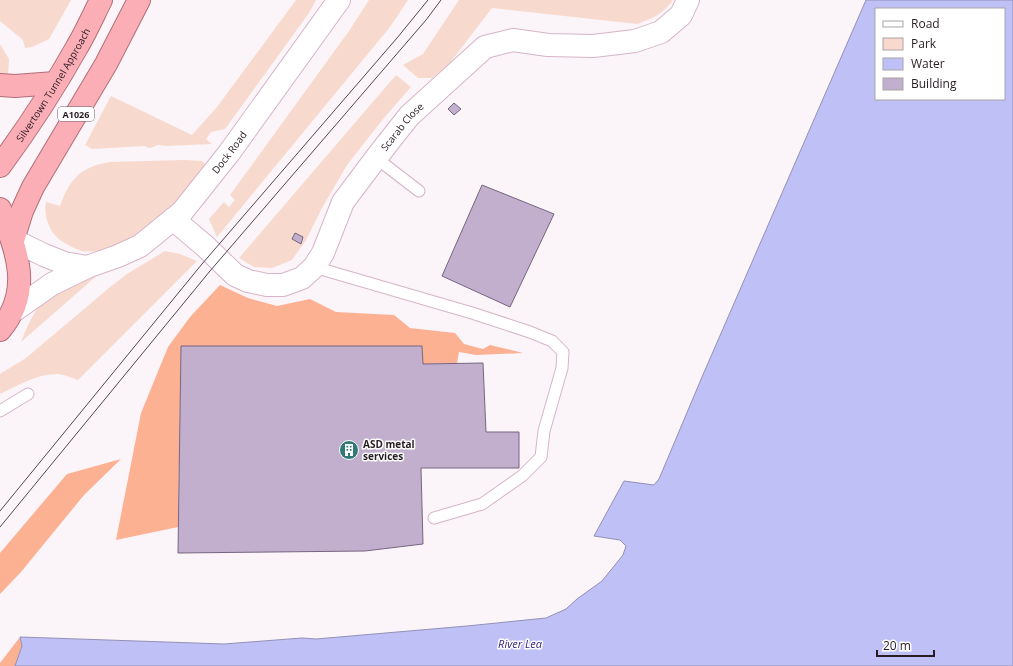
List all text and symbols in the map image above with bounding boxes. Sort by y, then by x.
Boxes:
legend [875,8,1005,100]
text: Road [911,15,940,32]
street label: Silvertown Tunnel Approach [13,26,93,144]
text: Park [911,35,937,52]
text: Water [911,55,945,72]
text: Building [911,75,957,92]
street label: Scarab Close [377,99,427,154]
road number: A1026 [58,107,94,121]
street label: Dock Road [208,128,250,176]
place label: ASD metal services [363,437,415,463]
building icon: ASD metal services [338,439,360,461]
scale bar [877,632,934,658]
water label: River Lea [498,636,542,651]
text: 20 m [883,637,911,654]

